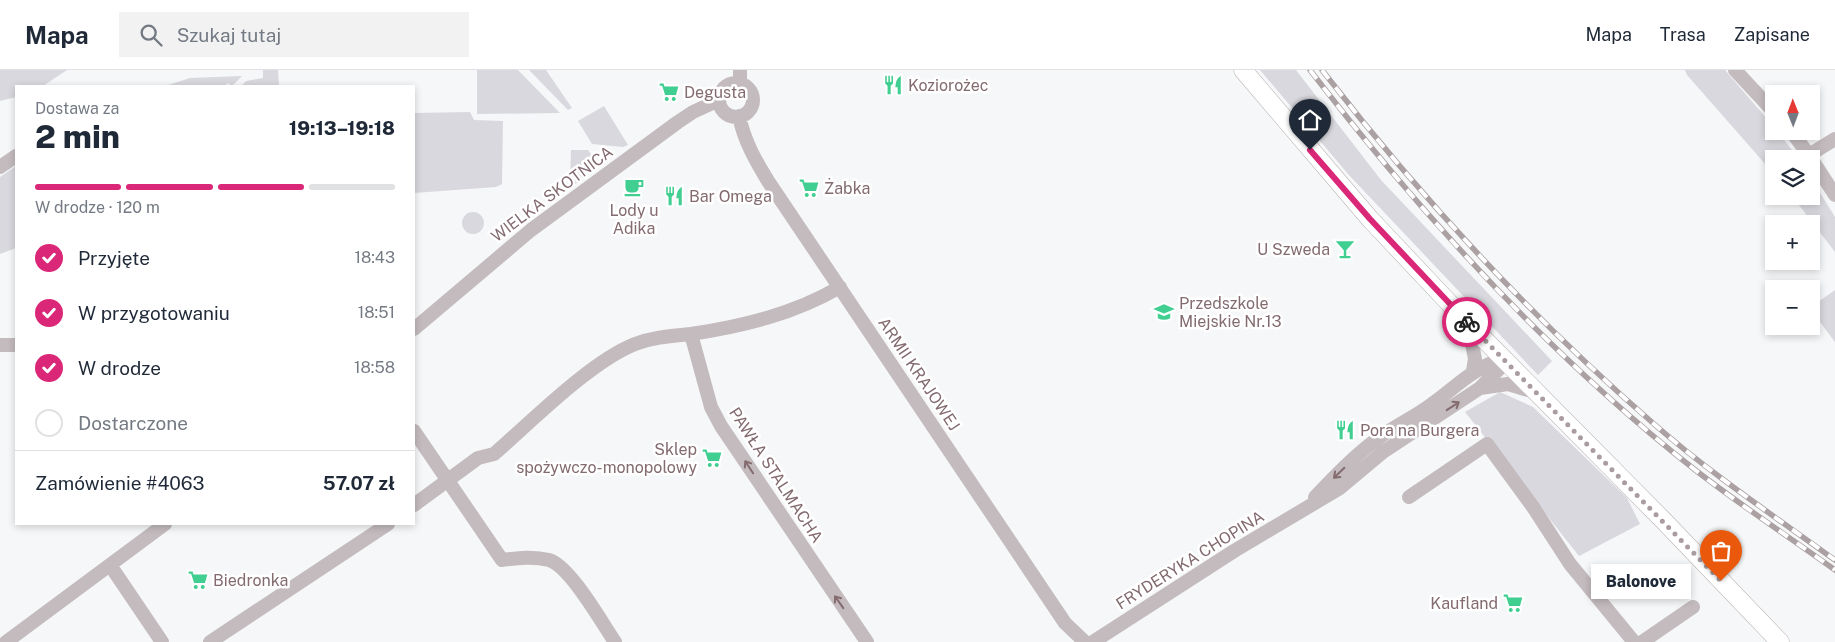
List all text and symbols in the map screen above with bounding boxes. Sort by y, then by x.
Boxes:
search box [119,12,469,57]
text: Mapa [25,21,89,49]
icon: search [137,21,165,49]
text: Szukaj tutaj [177,24,281,46]
text: Mapa [1585,24,1632,45]
text: Trasa [1660,24,1706,45]
text: Zapisane [1734,24,1810,45]
restaurant icon: Koziorożec [882,74,904,96]
place label: Koziorożec [908,76,988,95]
supermarket icon: Degusta [658,81,680,103]
place label: Degusta [684,83,746,102]
north arrow [1765,85,1820,140]
map controls [1765,85,1820,335]
text: Dostawa za [35,99,119,118]
pin [1289,99,1331,150]
icon: home [1296,106,1324,134]
text: 19:13–19:18 [289,117,395,139]
text: 2 min [35,118,120,155]
street label: WIELKA SKOTNICA [488,142,616,246]
button: layers [1765,150,1820,205]
cafe icon: Lody u Adika [623,176,645,198]
supermarket icon: Żabka [798,177,820,199]
place label: Żabka [824,178,870,198]
restaurant icon: Bar Omega [663,185,685,207]
place label: Bar Omega [689,187,772,206]
text: W drodze · 120 m [35,198,160,217]
place label: Lody u Adika [609,201,659,238]
button: + [1765,215,1820,270]
bar icon: U Szweda [1334,238,1356,260]
place label: U Szweda [1257,240,1330,259]
icon: check [35,244,63,272]
text: Przyjęte [78,247,150,269]
text: 18:43 [354,248,395,267]
button: − [1765,280,1820,335]
place label: Przedszkole Miejskie Nr.13 [1179,294,1282,331]
courier [1442,297,1492,347]
icon: check [35,299,63,327]
school or university icon: Przedszkole Miejskie Nr.13 [1153,301,1175,323]
text: W przygotowaniu [78,302,230,324]
text: 18:51 [358,303,395,322]
icon: bike [1453,308,1481,336]
street label: ARMII KRAJOWEJ [874,314,964,434]
icon: check [35,354,63,382]
text: W drodze [78,357,161,379]
text: 18:58 [354,358,395,377]
one-way arrow [1446,401,1460,412]
street label: PAWŁA STALMACHA [725,404,827,546]
text: Dostarczone [78,412,188,434]
restaurant icon: Pora na Burgera [1334,419,1356,441]
place label: Pora na Burgera [1360,421,1479,440]
place label: Sklep spożywczo-monopolowy [516,440,697,477]
supermarket icon: Sklep spożywczo-monopolowy [701,447,723,469]
one-way arrow [743,461,753,475]
one-way arrow [1333,467,1345,479]
text: Zamówienie #4063 [35,472,205,494]
text: 57.07 zł [323,472,395,494]
street label: FRYDERYKA CHOPINA [1113,507,1267,613]
pin [1700,530,1742,581]
icon: bag [1707,537,1735,565]
callout: Balonove [1591,564,1691,598]
supermarket icon: Biedronka [187,569,209,591]
place label: Biedronka [213,571,288,590]
text: Balonove [1606,572,1676,591]
supermarket icon: Kaufland [1502,592,1524,614]
place label: Kaufland [1430,594,1498,613]
one-way arrow [834,595,844,609]

